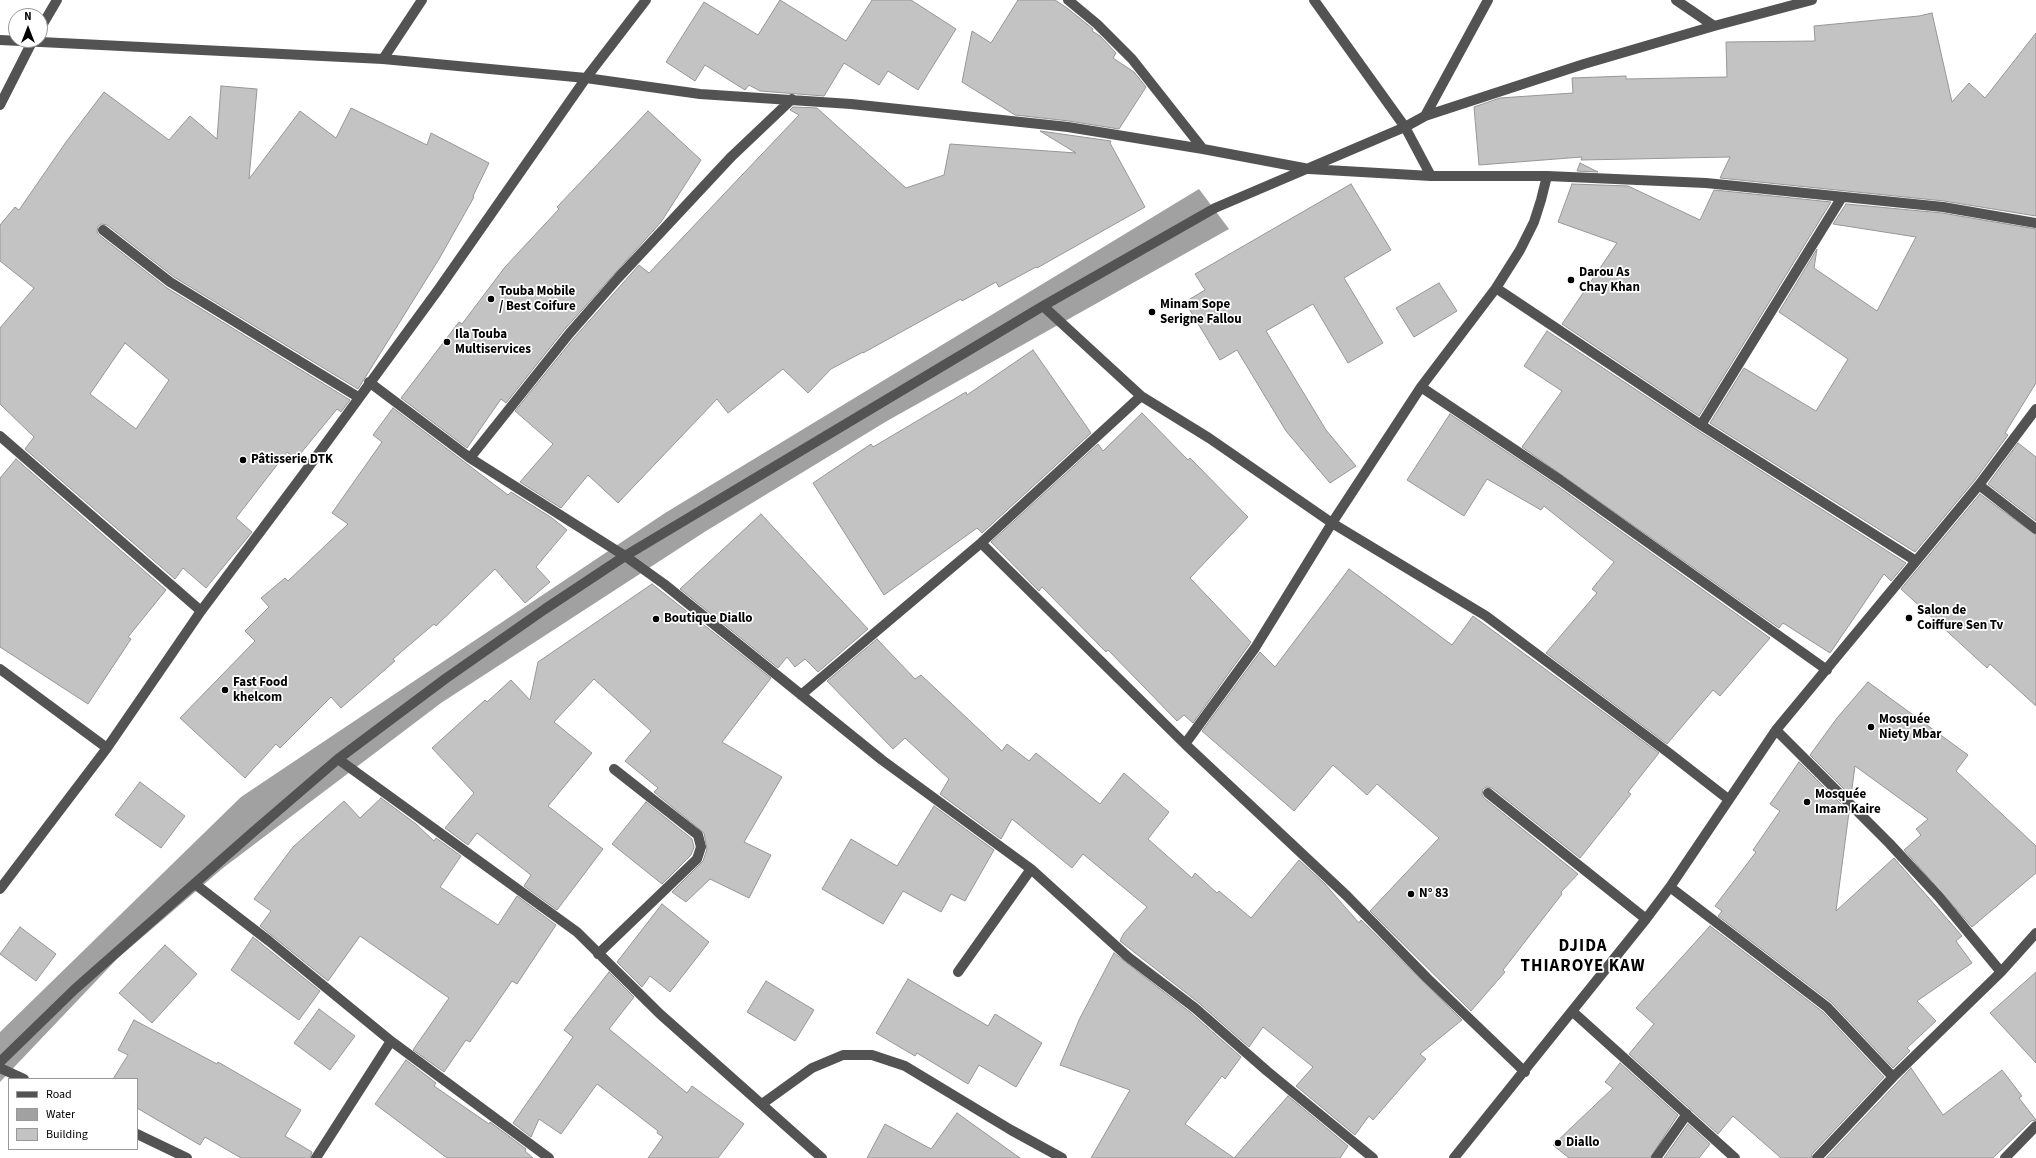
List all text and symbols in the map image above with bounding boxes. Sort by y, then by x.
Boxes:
north arrow [8,8,48,48]
text: N [24,9,32,24]
place label: Darou As Chay Khan [1579,265,1640,296]
marker: Darou As Chay Khan [1566,275,1576,285]
place label: Touba Mobile / Best Coifure [499,284,576,315]
marker: Touba Mobile / Best Coifure [486,294,496,304]
place label: Minam Sope Serigne Fallou [1160,297,1242,328]
marker: Minam Sope Serigne Fallou [1147,307,1157,317]
place label: Ila Touba Multiservices [455,327,531,358]
marker: Ila Touba Multiservices [442,337,452,347]
place label: Pâtisserie DTK [251,452,333,468]
marker: Pâtisserie DTK [238,455,248,465]
place label: Salon de Coiffure Sen Tv [1917,603,2003,634]
place label: Boutique Diallo [664,611,753,627]
marker: Salon de Coiffure Sen Tv [1904,613,1914,623]
marker: Boutique Diallo [651,614,661,624]
place label: Fast Food khelcom [233,675,288,706]
marker: Fast Food khelcom [220,685,230,695]
place label: Mosquée Niety Mbar [1879,712,1941,743]
marker: Mosquée Niety Mbar [1866,722,1876,732]
place label: Mosquée Imam Kaire [1815,787,1881,818]
marker: Mosquée Imam Kaire [1802,797,1812,807]
place label: N° 83 [1419,886,1449,902]
marker: N° 83 [1406,889,1416,899]
district label: DJIDA THIAROYE KAW [1521,937,1645,977]
legend [8,1078,138,1150]
text: Road [46,1086,72,1103]
text: Water [46,1106,75,1123]
text: Building [46,1126,88,1143]
place label: Diallo [1566,1135,1599,1151]
marker: Diallo [1553,1138,1563,1148]

